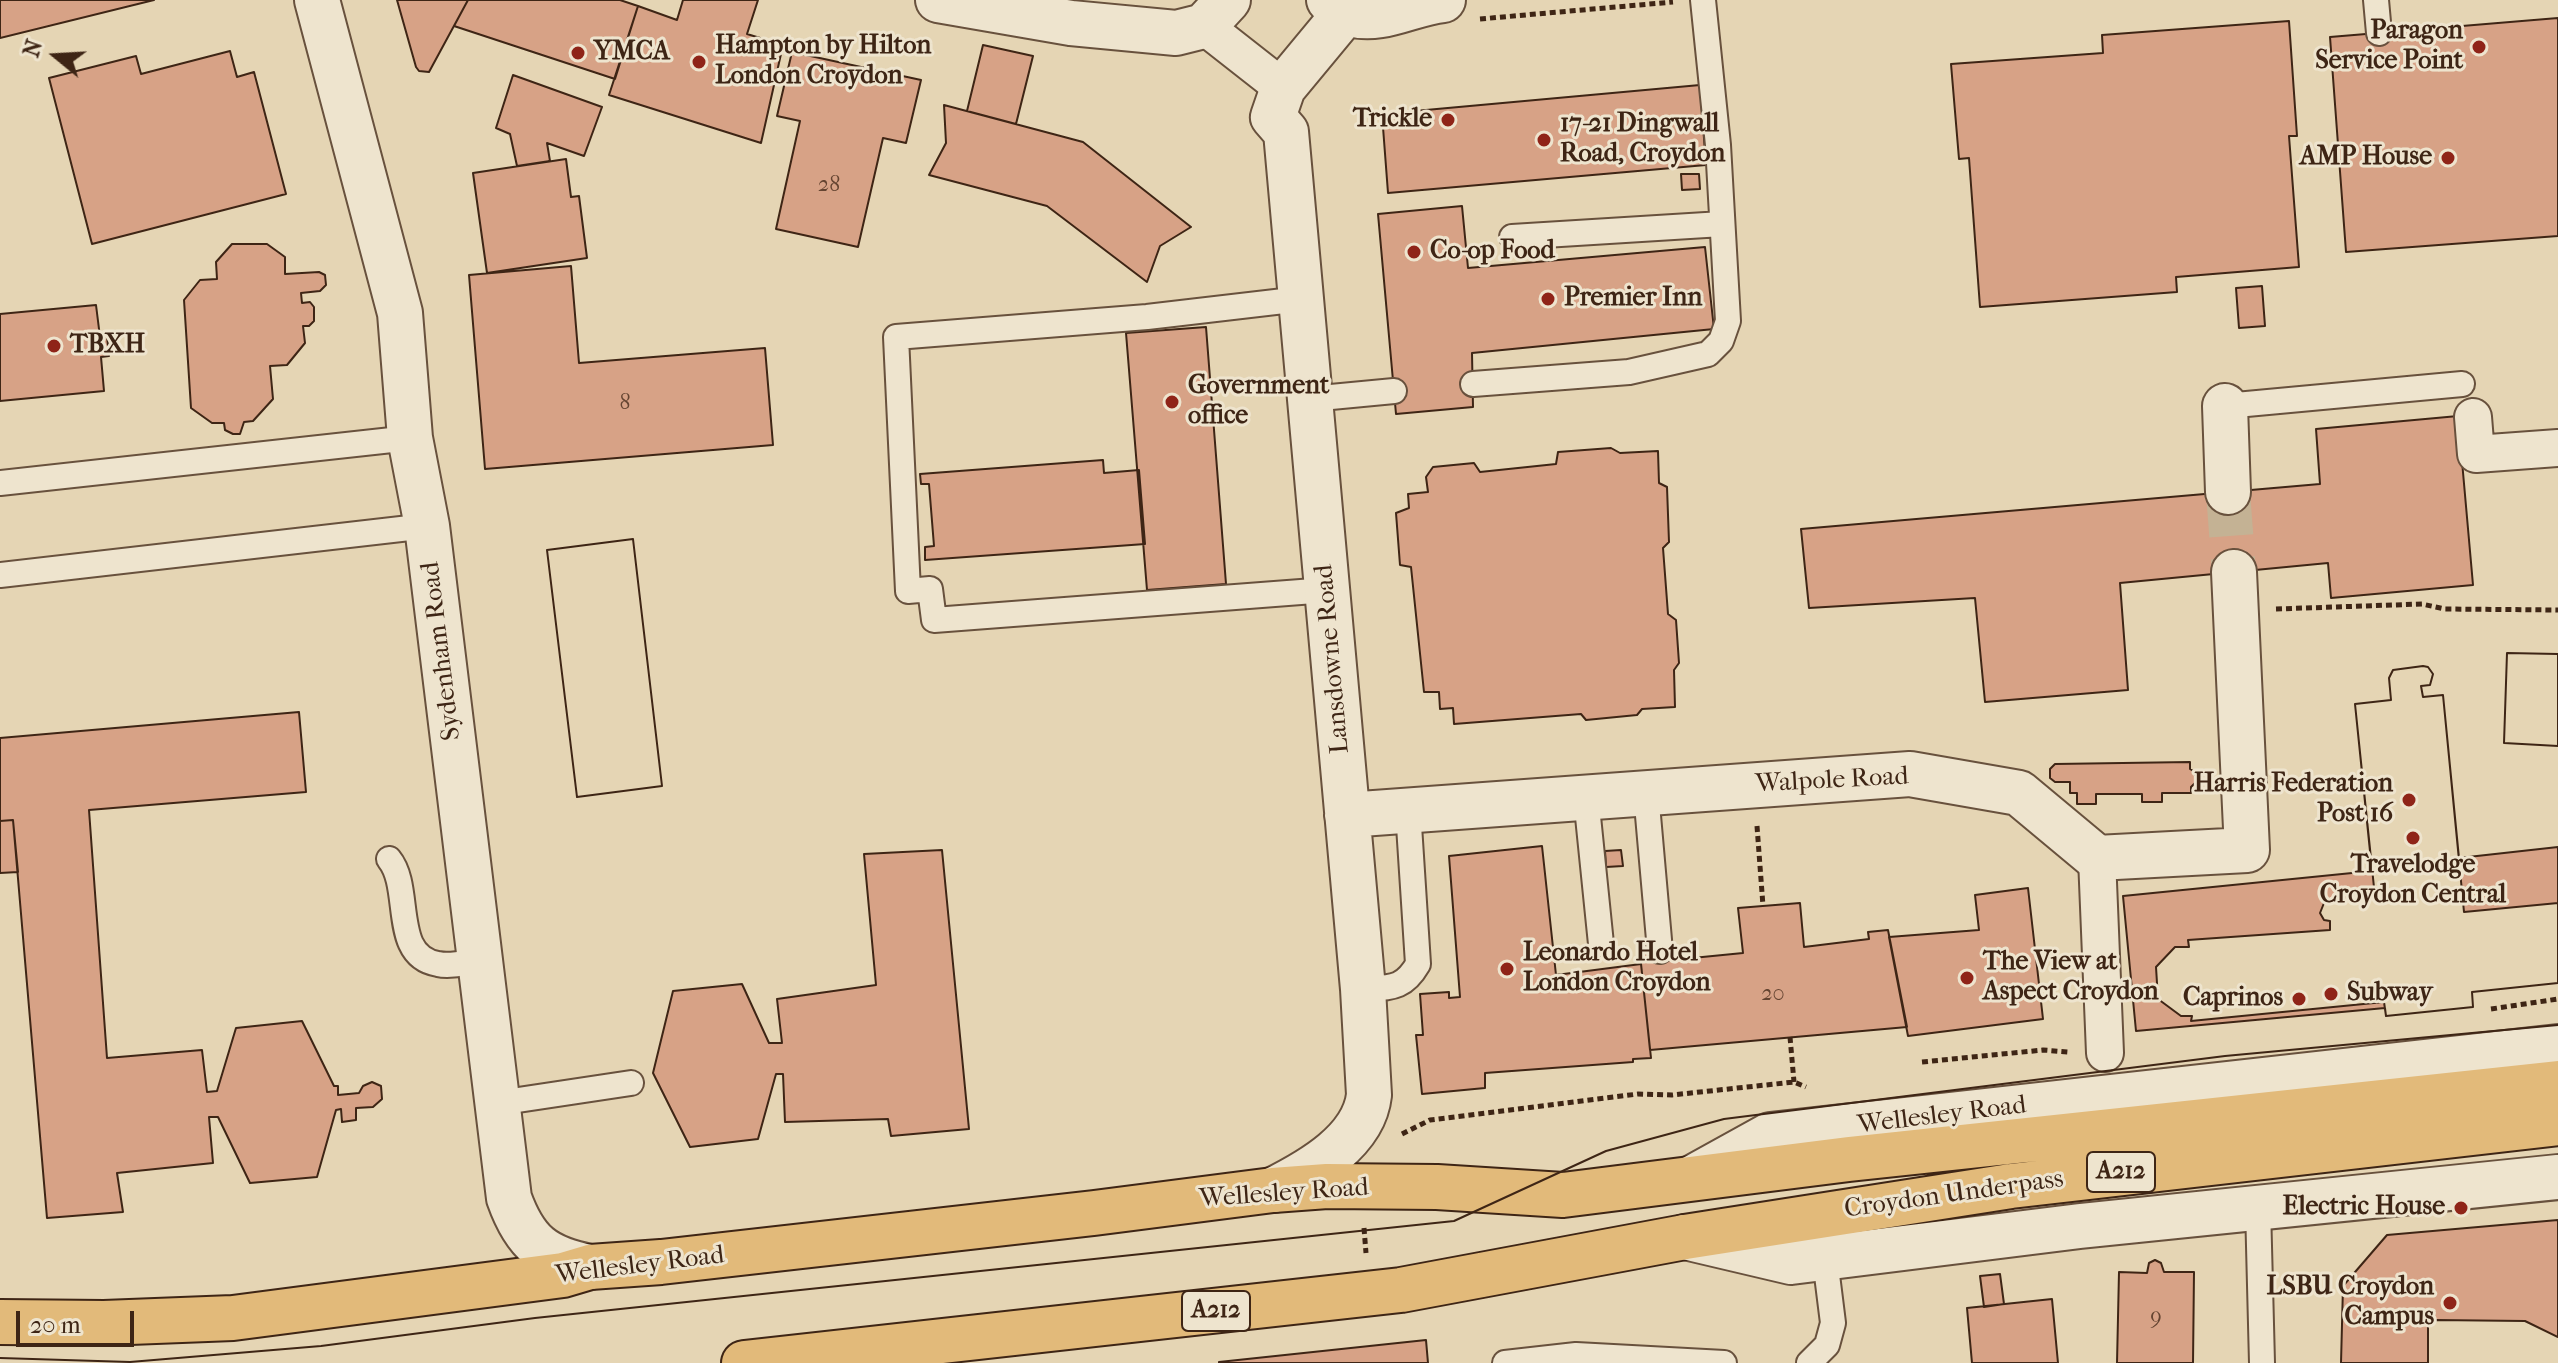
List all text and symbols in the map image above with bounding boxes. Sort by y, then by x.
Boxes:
north arrow [16,16,96,96]
place label: Paragon Service Point [2315,16,2463,78]
place label: Hampton by Hilton London Croydon [715,31,931,92]
text: N [18,37,48,61]
place label: YMCA [594,37,670,69]
marker: Paragon Service Point [2470,38,2488,56]
marker: YMCA [569,44,587,62]
marker: Hampton by Hilton London Croydon [690,53,708,71]
place label: Trickle [1353,104,1432,136]
place label: 17-21 Dingwall Road, Croydon [1560,109,1725,170]
marker: Trickle [1439,111,1457,129]
marker: 17-21 Dingwall Road, Croydon [1535,131,1553,149]
place label: AMP House [2300,142,2432,174]
marker: AMP House [2439,149,2457,167]
house number: 28 [818,173,840,199]
place label: Co-op Food [1430,236,1555,268]
marker: Co-op Food [1405,243,1423,261]
place label: Premier Inn [1564,283,1702,315]
marker: Premier Inn [1539,290,1557,308]
place label: TBXH [70,330,145,362]
marker: TBXH [45,337,63,355]
place label: Government office [1188,371,1329,432]
house number: 8 [619,391,631,417]
marker: Government office [1163,393,1181,411]
street label: Sydenham Road [416,560,468,742]
street label: Lansdowne Road [1309,563,1357,755]
street label: Walpole Road [1755,761,1909,801]
place label: Harris Federation Post 16 [2194,769,2393,830]
marker: Harris Federation Post 16 [2400,791,2418,809]
marker: Travelodge Croydon Central [2404,829,2422,847]
place label: Travelodge Croydon Central [2320,850,2506,912]
place label: Leonardo Hotel London Croydon [1523,938,1711,1000]
place label: The View at Aspect Croydon [1983,947,2159,1008]
marker: Leonardo Hotel London Croydon [1498,960,1516,978]
marker: The View at Aspect Croydon [1958,969,1976,987]
place label: Subway [2347,978,2433,1010]
house number: 20 [1761,982,1785,1008]
place label: Caprinos [2183,983,2283,1015]
marker: Subway [2322,985,2340,1003]
marker: Caprinos [2290,990,2308,1008]
street label: Wellesley Road [1856,1090,2028,1142]
road number: A212 [2087,1152,2155,1192]
street label: Croydon Underpass [1843,1164,2065,1226]
street label: Wellesley Road [1198,1173,1370,1215]
place label: Electric House [2283,1192,2445,1224]
marker: Electric House [2452,1199,2470,1217]
street label: Wellesley Road [554,1240,726,1292]
place label: LSBU Croydon Campus [2267,1272,2434,1334]
road number: A212 [1182,1291,1250,1331]
marker: LSBU Croydon Campus [2441,1294,2459,1312]
scale bar [20,1295,138,1345]
house number: 9 [2150,1305,2162,1331]
text: 20 m [30,1311,81,1339]

